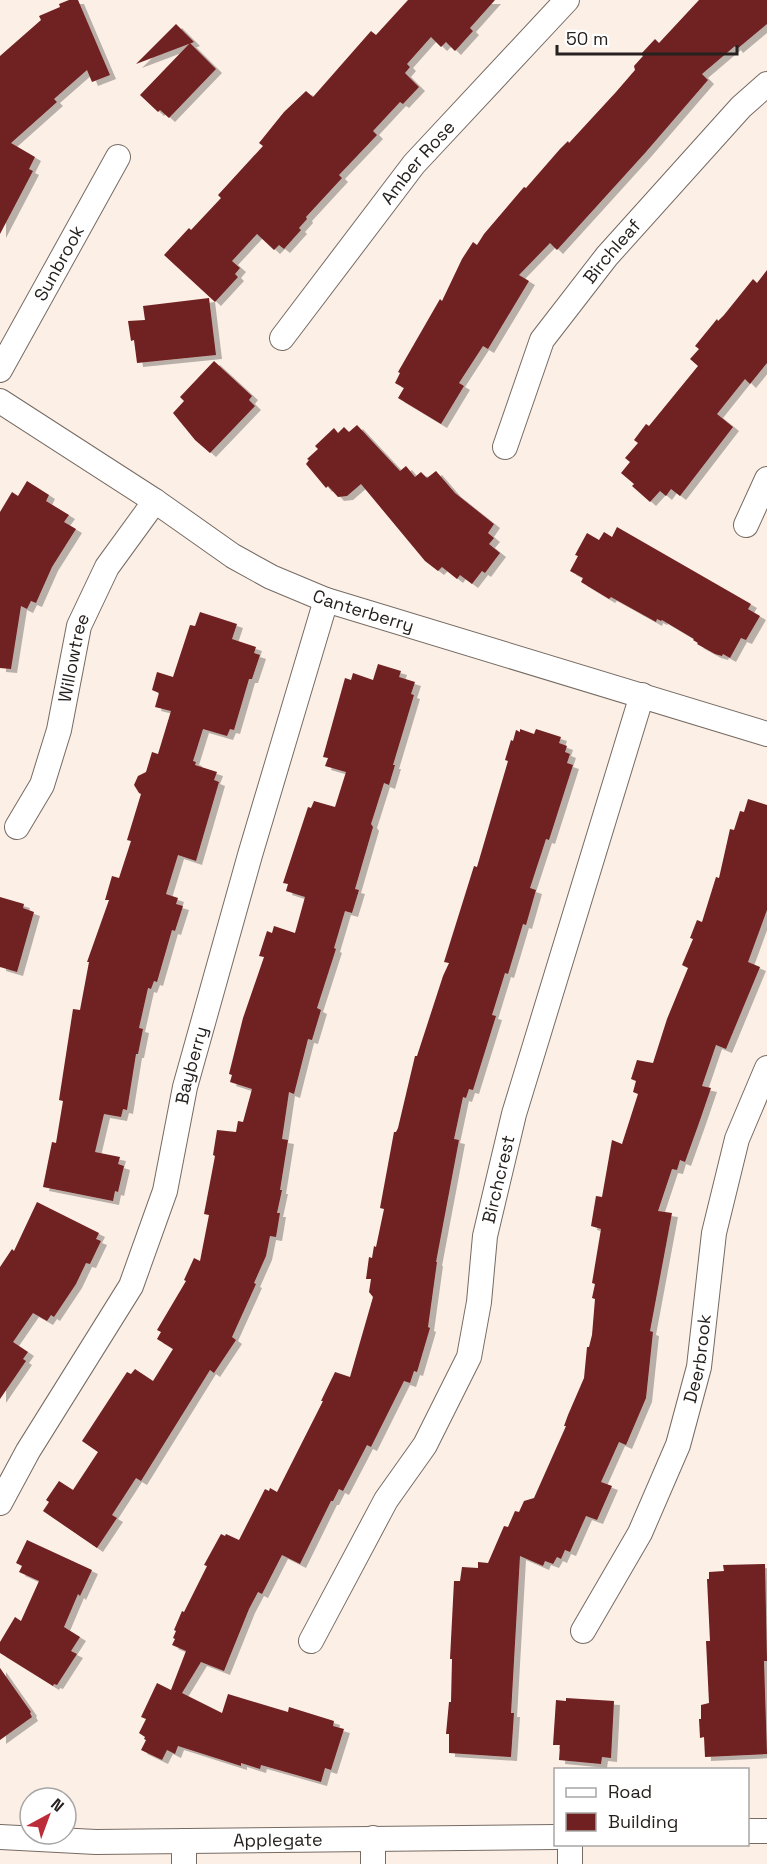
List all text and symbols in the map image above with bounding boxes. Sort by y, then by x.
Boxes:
scale bar [557,18,737,56]
text: 50 m [566,27,608,50]
street label: Amber Rose [375,115,460,209]
street label: Birchleaf [578,214,645,288]
street label: Sunbrook [28,221,89,305]
street label: Canterberry [309,584,417,637]
street label: Willowtree [53,609,94,704]
street label: Bayberry [170,1023,212,1106]
street label: Birchcrest [476,1133,520,1226]
street label: Deerbrook [678,1313,716,1406]
legend [554,1768,749,1846]
text: Road [608,1780,652,1803]
north arrow [18,1786,78,1846]
text: N [47,1794,68,1817]
text: Building [608,1810,678,1833]
street label: Applegate [233,1828,323,1852]

